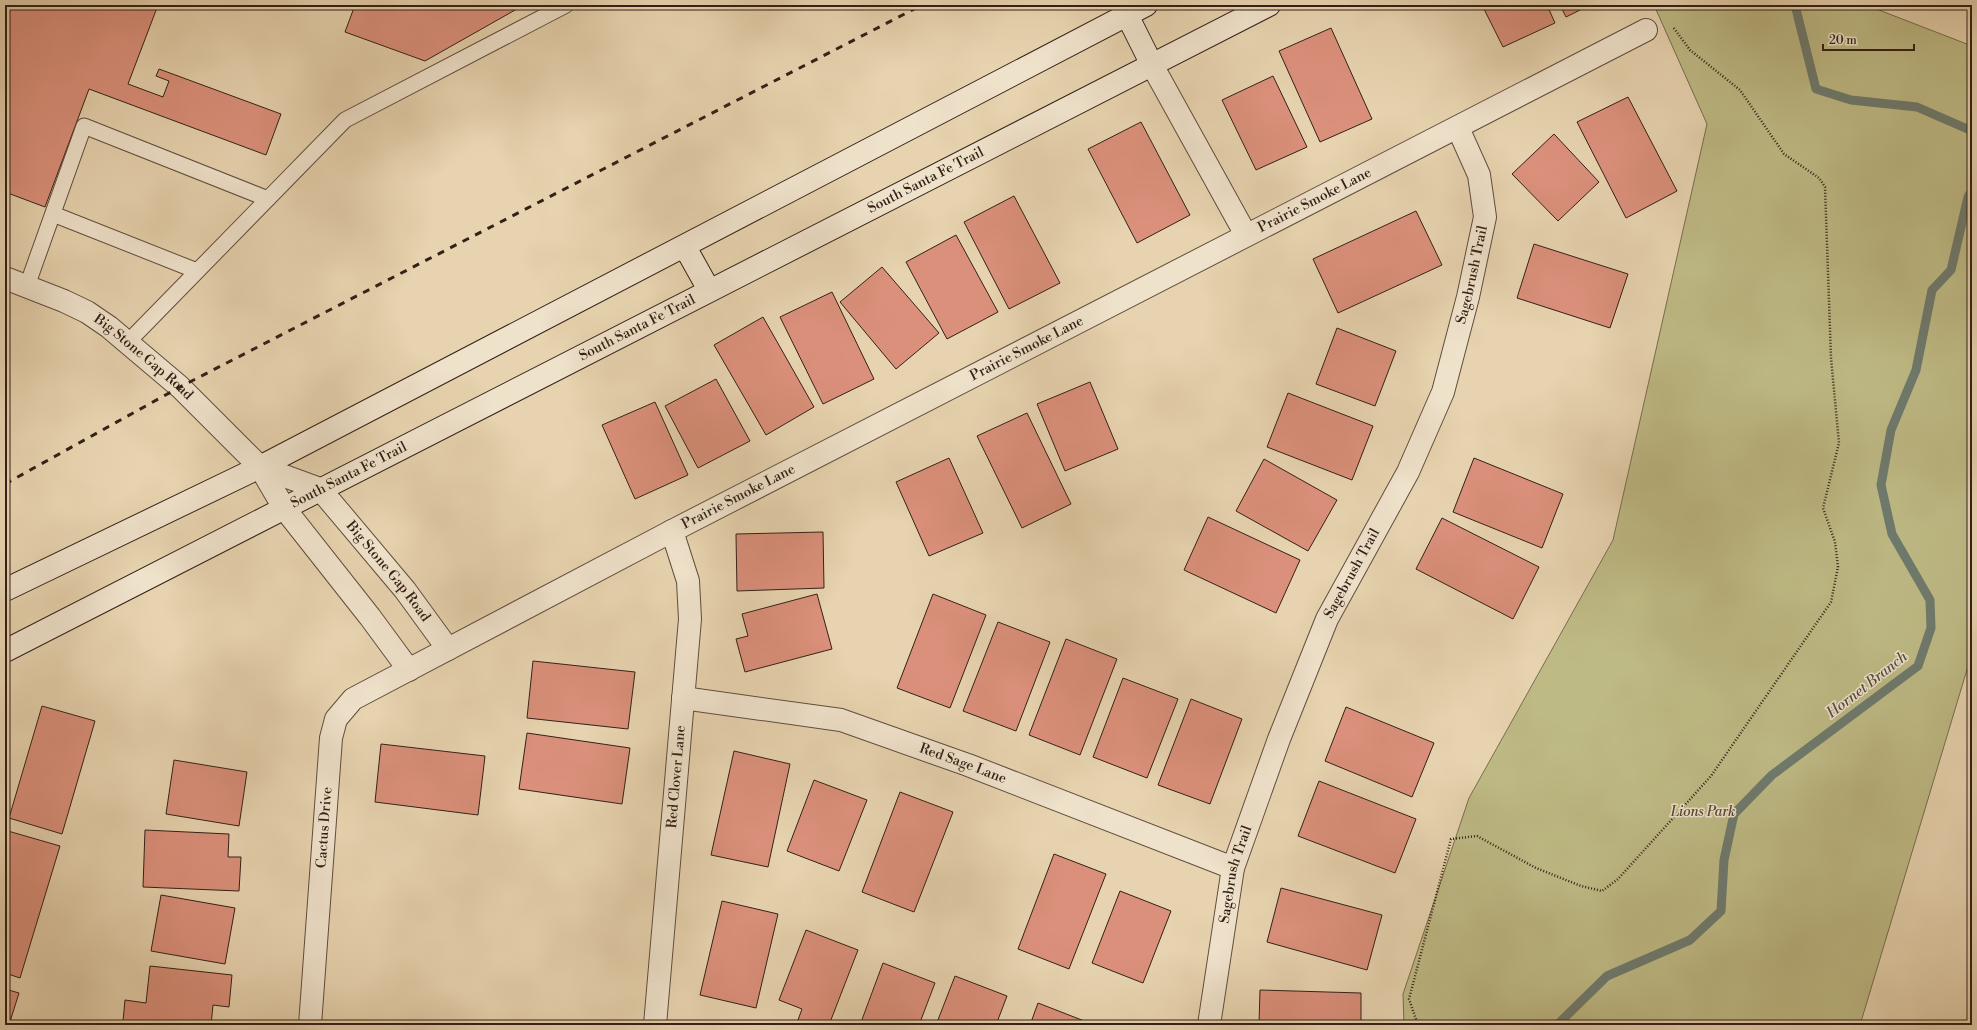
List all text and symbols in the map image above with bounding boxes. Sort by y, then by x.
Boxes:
scale bar [1823,26,1914,52]
text: 20 m [1829,33,1857,48]
street label: South Santa Fe Trail [864,143,987,218]
street label: Prairie Smoke Lane [1255,164,1375,237]
street label: Sagebrush Trail [1452,224,1492,326]
street label: South Santa Fe Trail [576,291,698,365]
street label: Big Stone Gap Road [89,310,197,404]
street label: Prairie Smoke Lane [967,312,1087,385]
street label: South Santa Fe Trail [287,438,410,513]
street label: Prairie Smoke Lane [679,460,798,533]
street label: Big Stone Gap Road [341,517,434,625]
street label: Sagebrush Trail [1320,525,1384,622]
water label: Hornet Branch [1822,647,1912,723]
street label: Red Clover Lane [663,725,690,829]
street label: Red Sage Lane [917,739,1009,788]
street label: Cactus Drive [313,786,336,869]
park label: Lions Park [1670,803,1735,821]
street label: Sagebrush Trail [1216,823,1256,925]

